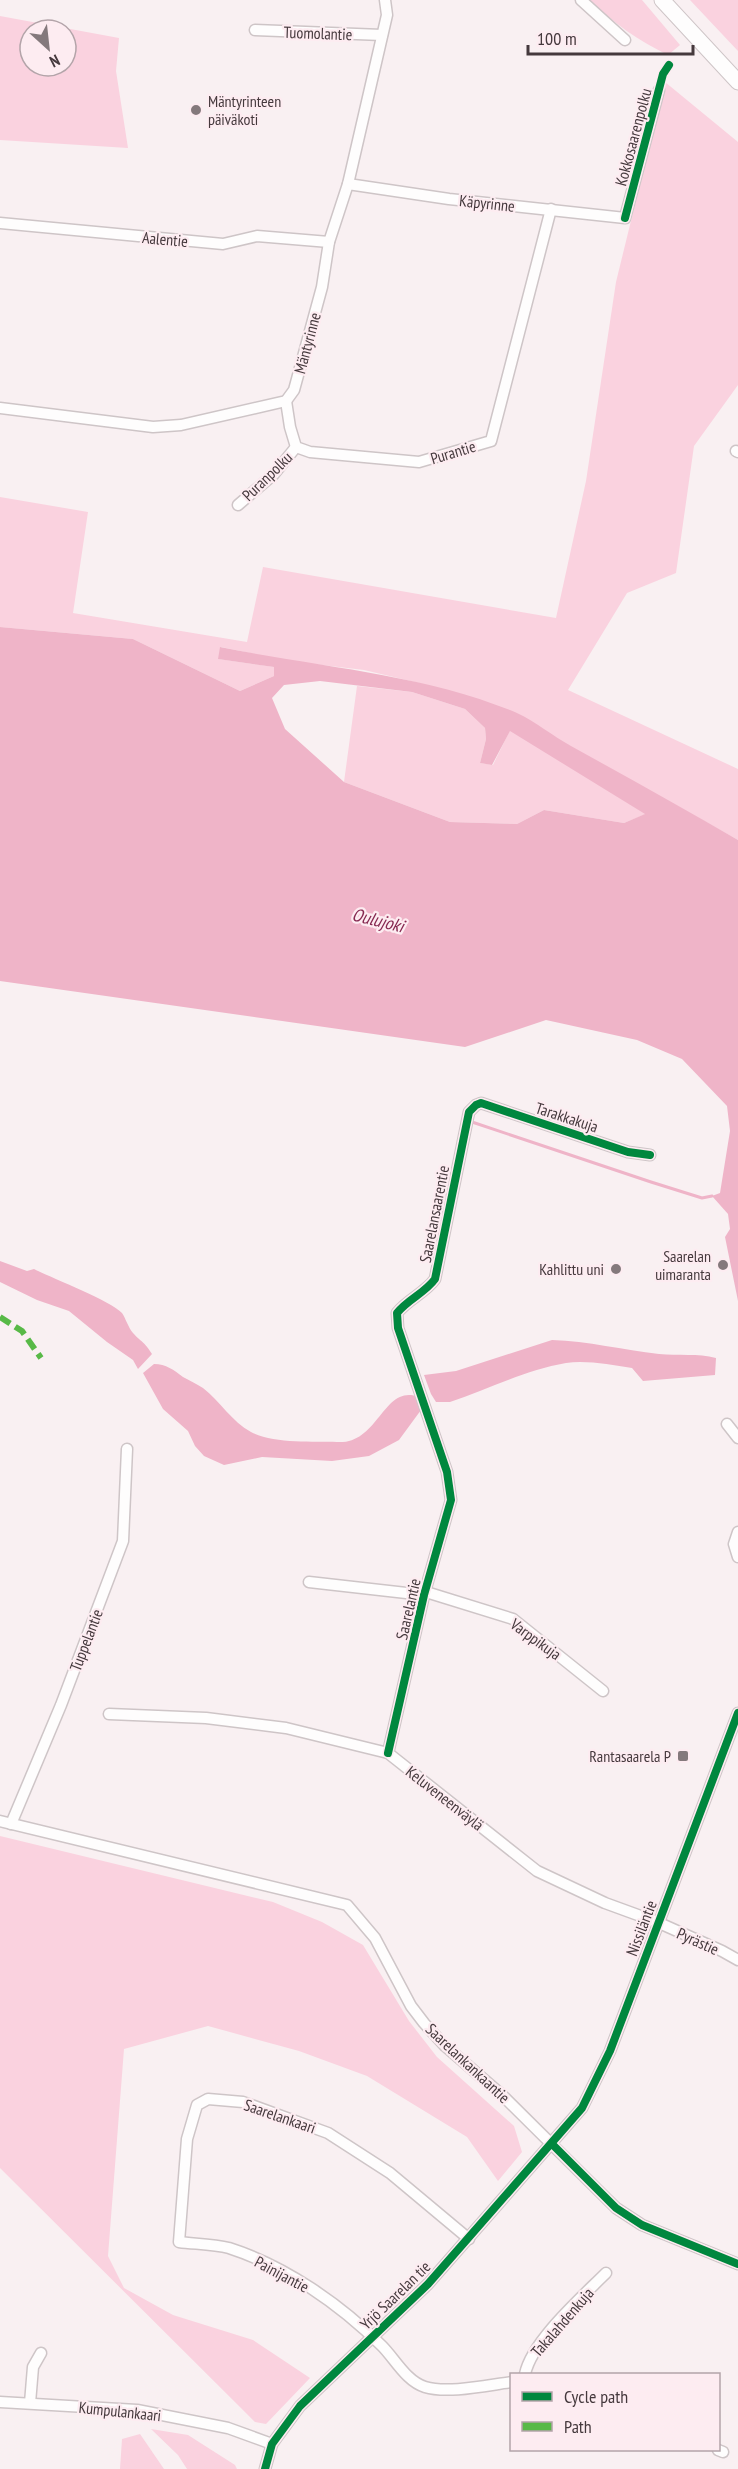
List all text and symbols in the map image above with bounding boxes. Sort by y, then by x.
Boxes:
north arrow [18,18,78,78]
scale bar [528,18,693,56]
street label: Tuomolantie [283,22,353,44]
text: 100 m [537,27,577,50]
text: N [46,50,63,72]
street label: Kokkosaarenpolku [610,86,656,188]
place label: Mäntyrinteen päiväkoti [208,91,281,129]
marker: Mäntyrinteen päiväkoti [189,103,203,117]
street label: Käpyrinne [458,190,516,216]
street label: Aalentie [141,227,189,251]
street label: Mäntyrinne [289,310,325,376]
street label: Purantie [428,436,478,468]
street label: Puranpolku [238,447,296,505]
water label: Oulujoki [350,903,408,938]
street label: Tarakkakuja [533,1097,601,1137]
street label: Saarelansaarentie [415,1164,453,1264]
place label: Saarelan uimaranta [655,1246,711,1284]
marker: Saarelan uimaranta [716,1258,730,1272]
place label: Kahlittu uni [539,1259,604,1279]
marker: Kahlittu uni [609,1262,623,1276]
street label: Saarelantie [391,1576,425,1642]
street label: Tuppelantie [65,1606,107,1674]
street label: Varppikuja [506,1613,565,1664]
place label: Rantasaarela P [589,1746,671,1766]
marker: Rantasaarela P [676,1749,690,1763]
street label: Keluveneenväylä [402,1761,488,1835]
street label: Nissiläntie [621,1897,661,1959]
street label: Pyrästie [674,1923,722,1959]
street label: Saarelankankaantie [422,2019,514,2107]
street label: Saarelankaari [241,2094,319,2138]
street label: Painijantie [251,2251,313,2297]
street label: Yrjö Saarelan tie [356,2256,434,2334]
street label: Takalahdenkuja [526,2283,598,2361]
legend [510,2373,720,2451]
text: Cycle path [564,2385,628,2408]
street label: Kumpulankaari [78,2397,162,2425]
text: Path [564,2415,592,2438]

